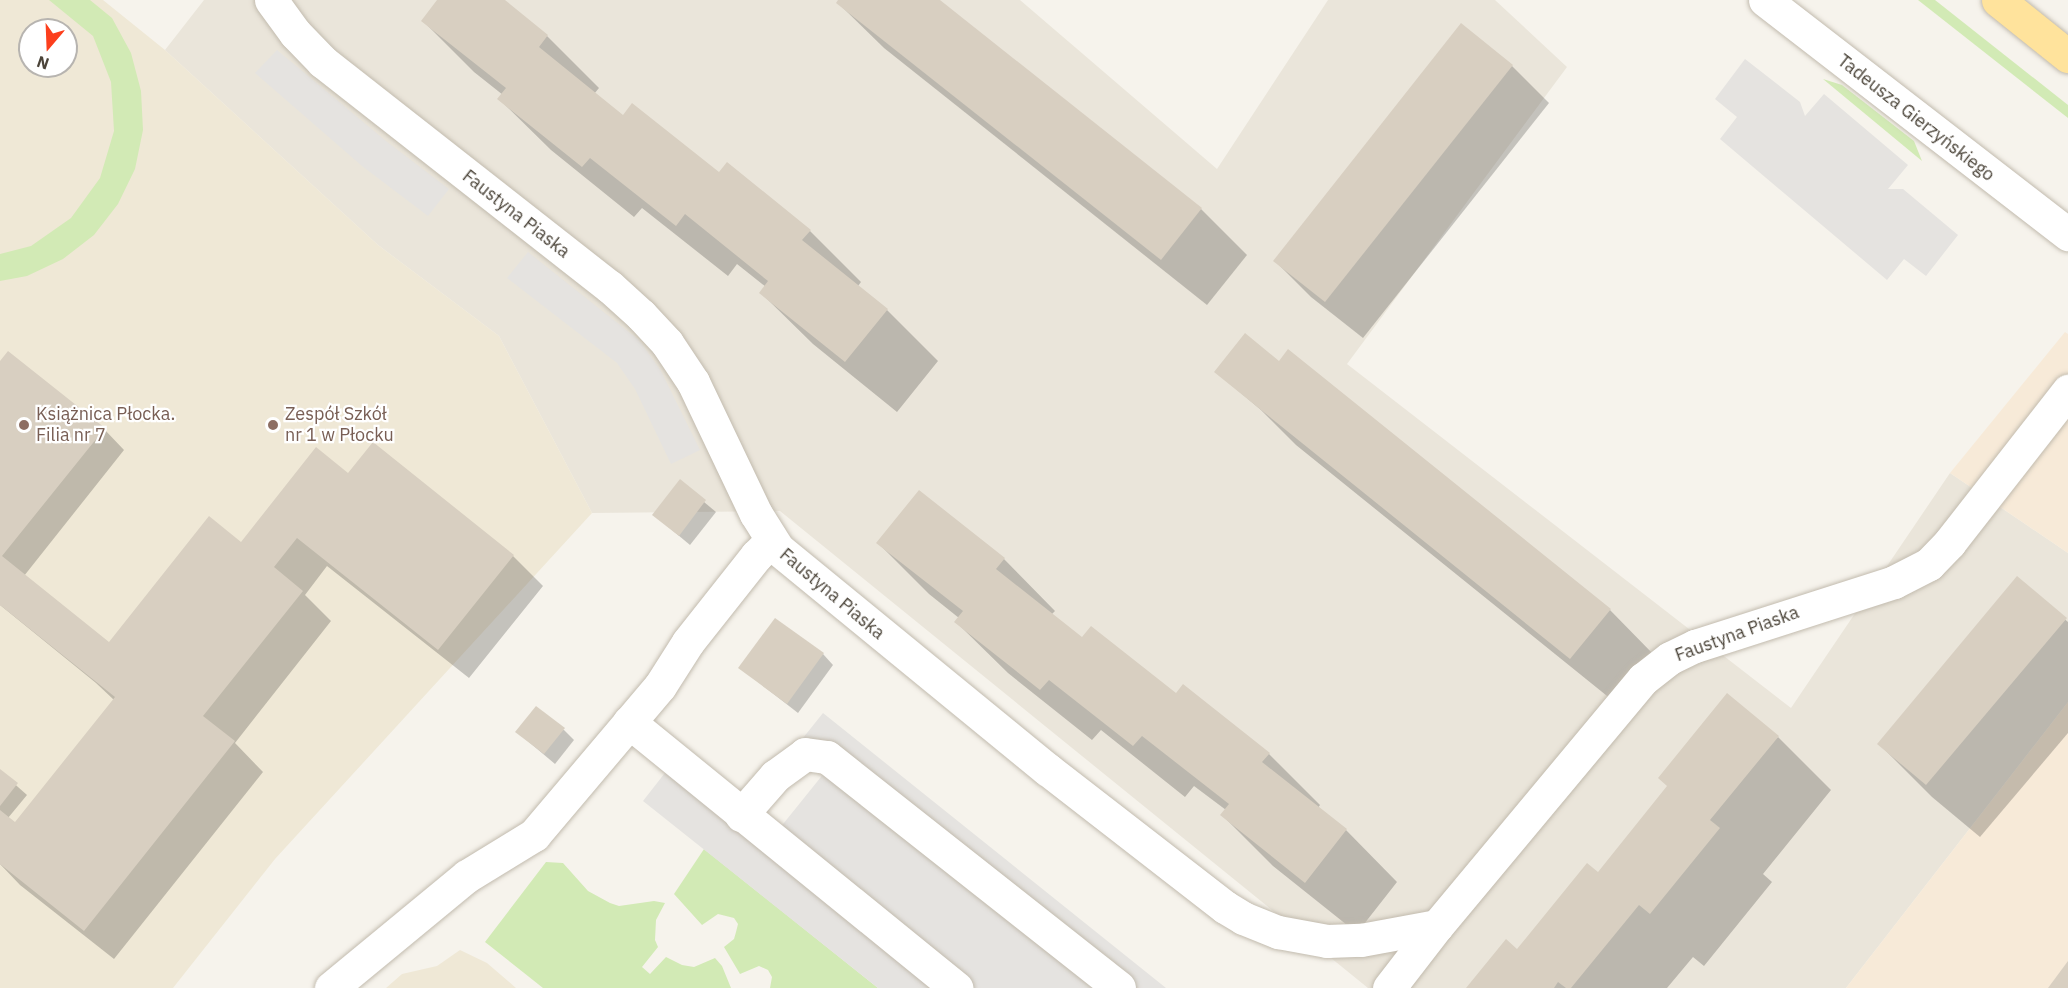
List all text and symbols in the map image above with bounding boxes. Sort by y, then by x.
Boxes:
north arrow [18,18,78,78]
street label: Tadeusza Gierzyńskiego [1833,50,1999,186]
text: N [34,52,52,74]
street label: Faustyna Piaska [458,165,574,263]
place label: Książnica Płocka. Filia nr 7 [36,404,175,446]
place label: Zespół Szkół nr 1 w Płocku [285,404,394,446]
marker: Książnica Płocka. Filia nr 7 [17,418,31,432]
marker: Zespół Szkół nr 1 w Płocku [266,418,280,432]
street label: Faustyna Piaska [775,544,889,644]
street label: Faustyna Piaska [1672,602,1802,666]

